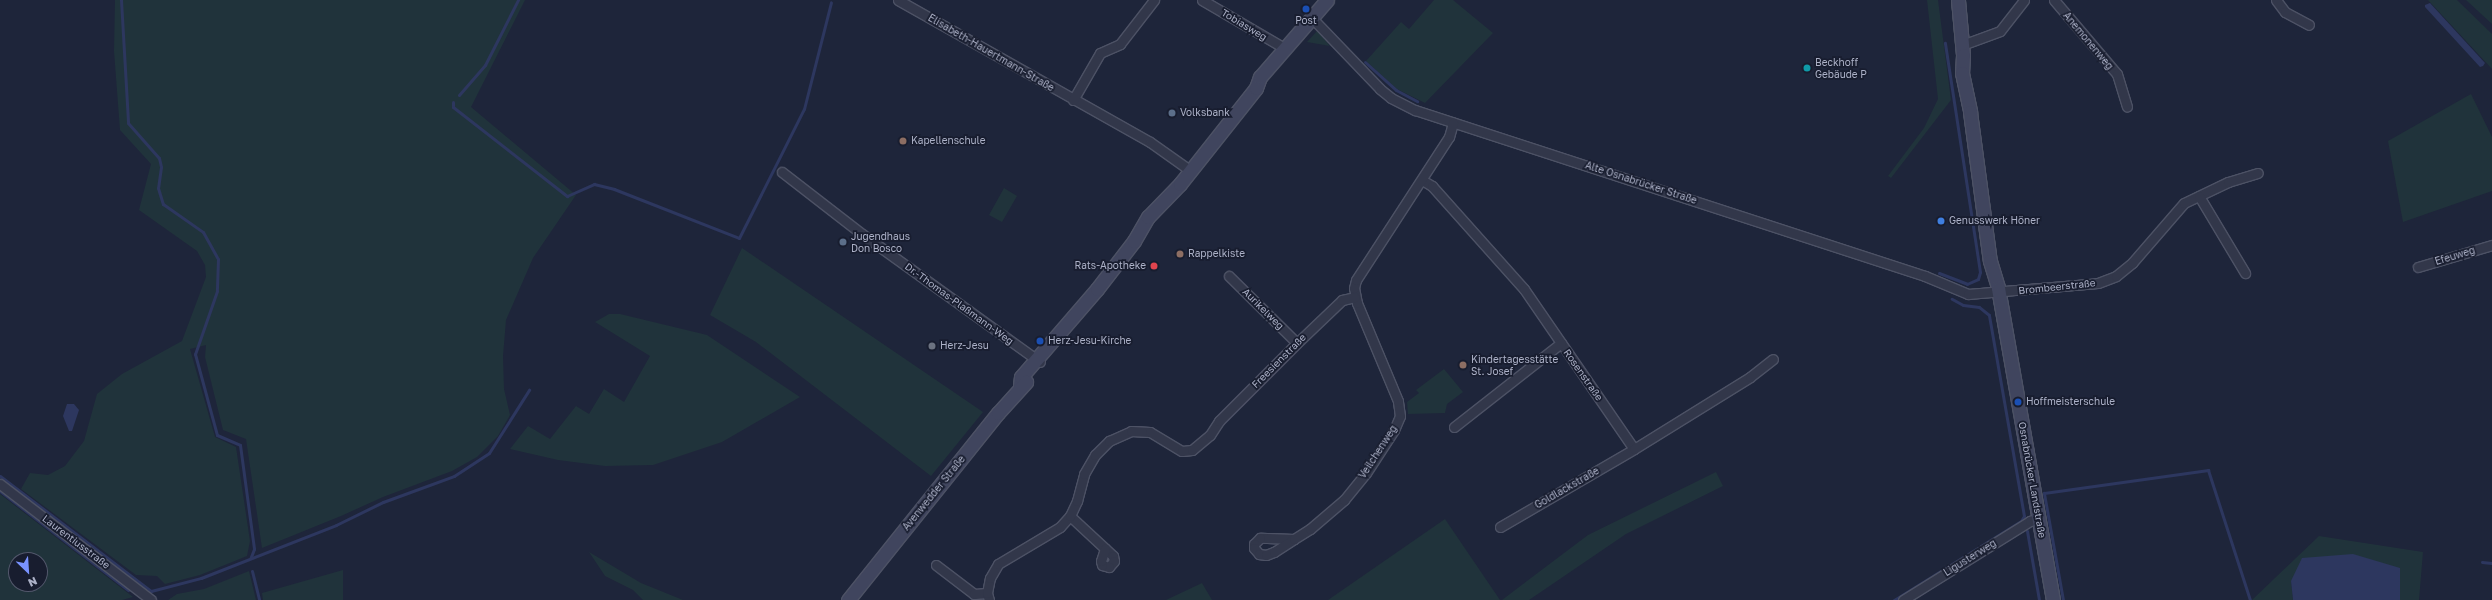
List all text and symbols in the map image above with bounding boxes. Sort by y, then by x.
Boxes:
marker: Post [1301,4,1311,14]
street label: Tobiasweg [1219,7,1269,43]
street label: Anemonenweg [2060,10,2116,72]
street label: Elisabeth-Hauertmann-Straße [926,12,1056,94]
place label: Post [1295,15,1317,27]
place label: Beckhoff Gebäude P [1815,56,1867,80]
marker: Beckhoff Gebäude P [1802,63,1812,73]
place label: Volksbank [1180,107,1230,119]
marker: Volksbank [1167,108,1177,118]
place label: Kapellenschule [911,135,985,147]
marker: Kapellenschule [898,136,908,146]
street label: Alte Osnabrücker Straße [1584,159,1698,207]
place label: Genusswerk Höner [1949,215,2040,227]
marker: Genusswerk Höner [1936,216,1946,226]
place label: Jugendhaus Don Bosco [851,230,910,254]
marker: Jugendhaus Don Bosco [838,237,848,247]
street label: Efeuweg [2433,244,2477,268]
place label: Rappelkiste [1188,248,1245,260]
marker: Rappelkiste [1175,249,1185,259]
place label: Rats-Apotheke [1075,260,1146,272]
street label: Dr.-Thomas-Plaßmann-Weg [902,261,1016,347]
marker: Rats-Apotheke [1149,261,1159,271]
street label: Brombeerstraße [2018,277,2096,297]
street label: Aurikelweg [1240,286,1286,332]
street label: Freesienstraße [1249,331,1309,391]
place label: Herz-Jesu-Kirche [1048,335,1131,347]
marker: Herz-Jesu-Kirche [1035,336,1045,346]
place label: Herz-Jesu [940,340,989,352]
marker: Herz-Jesu [927,341,937,351]
street label: Rosenstraße [1561,347,1605,403]
place label: Kindertagesstätte St. Josef [1471,353,1558,376]
marker: Kindertagesstätte St. Josef [1458,360,1468,370]
place label: Hoffmeisterschule [2026,396,2115,408]
marker: Hoffmeisterschule [2013,397,2023,407]
street label: Osnabrücker Landstraße [2016,421,2048,539]
street label: Veilchenweg [1356,423,1400,481]
street label: Avenwedder Straße [900,453,968,533]
street label: Goldlackstraße [1533,465,1601,511]
street label: Laurentiusstraße [40,513,112,571]
street label: Ligusterweg [1941,537,1999,579]
north arrow [8,552,48,592]
text: N [26,575,39,590]

